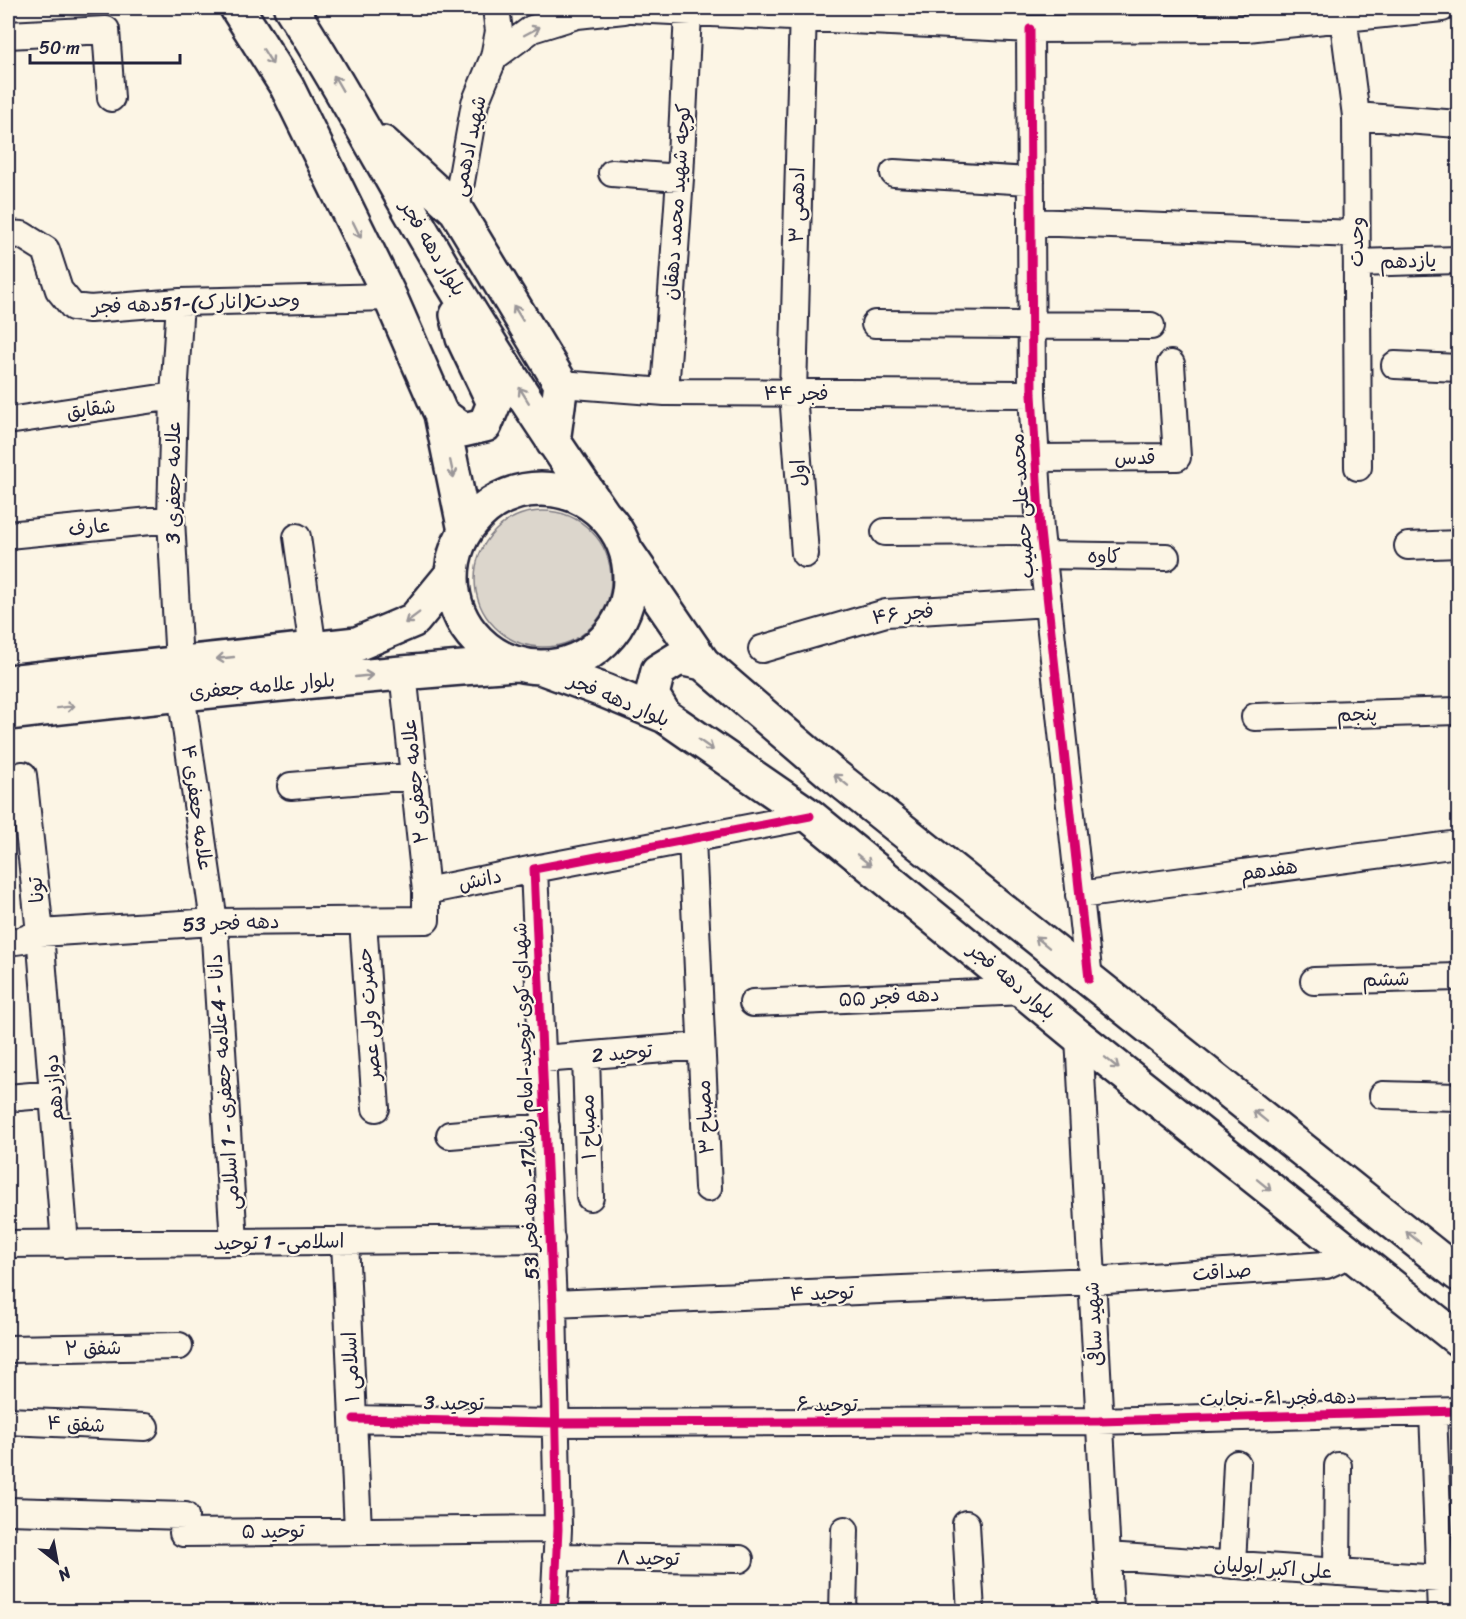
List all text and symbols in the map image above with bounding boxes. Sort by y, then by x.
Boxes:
one-way arrow [523,25,540,37]
scale bar [30,27,180,65]
text: 50 m [39,32,80,64]
one-way arrow [262,48,274,65]
one-way arrow [332,75,343,93]
street label: شهید ادهمی [441,92,497,200]
street label: کوچه شهید محمد دهقان [653,102,701,302]
street label: ادهمی ۳ [779,167,815,243]
street label: بلوار دهه فجر [389,191,476,303]
street label: وحدت [1339,217,1374,267]
one-way arrow [352,221,364,239]
street label: یازدهم [1379,243,1437,279]
street label: وحدت(انارک)-51دهه فجر [89,282,301,324]
one-way arrow [511,305,523,322]
street label: فجر ۴۴ [764,376,828,411]
one-way arrow [517,387,530,404]
street label: شقایق [64,388,118,430]
street label: علامه جعفری 3 [156,420,191,544]
street label: محمد علی حصیب [999,432,1045,580]
street label: قدس [1115,440,1155,475]
one-way arrow [447,458,458,478]
street label: اول [781,458,817,488]
street label: عارف [66,507,112,547]
street label: کاوه [1087,538,1121,574]
street label: فجر ۴۶ [870,593,936,635]
one-way arrow [405,611,421,624]
one-way arrow [215,653,235,664]
street label: بلوار علامه جعفری [188,662,336,710]
street label: بلوار دهه فجر [561,662,675,737]
one-way arrow [354,670,373,681]
street label: پنجم [1336,696,1378,732]
one-way arrow [55,701,75,712]
street label: علامه جعفری ۲ [391,716,439,846]
one-way arrow [698,739,714,751]
street label: علامه جعفری ۴ [171,742,223,874]
one-way arrow [833,774,849,787]
street label: هفدهم [1238,849,1300,891]
one-way arrow [856,853,872,866]
street label: دانش [455,858,505,902]
street label: تونا [17,875,55,905]
street label: دهه فجر 53 [182,904,280,942]
street label: شهدای کوی توحید-امام رضا17- دهه فجر 53 [502,922,550,1280]
street label: بلوار دهه فجر [958,932,1064,1029]
one-way arrow [1034,935,1050,948]
street label: حضرت ولی عصر [347,946,391,1084]
street label: دانا - 4علامه جعفری - 1 اسلامی [198,952,250,1212]
street label: ششم [1362,961,1410,997]
street label: دهه فجر ۵۵ [838,977,940,1017]
street label: توحید 2 [590,1033,654,1073]
street label: دوازدهم [34,1053,74,1123]
one-way arrow [1104,1057,1120,1070]
street label: مصباح ۳ [686,1079,724,1155]
street label: مصباح ۱ [569,1094,607,1160]
one-way arrow [1252,1109,1268,1122]
one-way arrow [1256,1179,1272,1192]
street label: اسلامی- 1 توحید [213,1223,345,1261]
one-way arrow [1405,1231,1421,1244]
street label: صداقت [1191,1252,1253,1292]
street label: توحید ۴ [789,1274,855,1312]
street label: شهید ساقی [1074,1281,1114,1367]
street label: شفق ۲ [64,1330,122,1366]
street label: اسلامی ۱ [332,1331,370,1403]
street label: دهه فجر ۶۱- نجابت [1199,1379,1357,1417]
street label: توحید 3 [423,1385,485,1421]
street label: توحید ۶ [796,1387,858,1422]
street label: شفق ۴ [46,1405,106,1443]
street label: توحید ۵ [241,1513,305,1549]
north arrow [27,1532,87,1592]
street label: توحید ۸ [616,1540,680,1576]
street label: علی اکبر ابولیان [1213,1546,1333,1590]
text: N [51,1559,78,1590]

